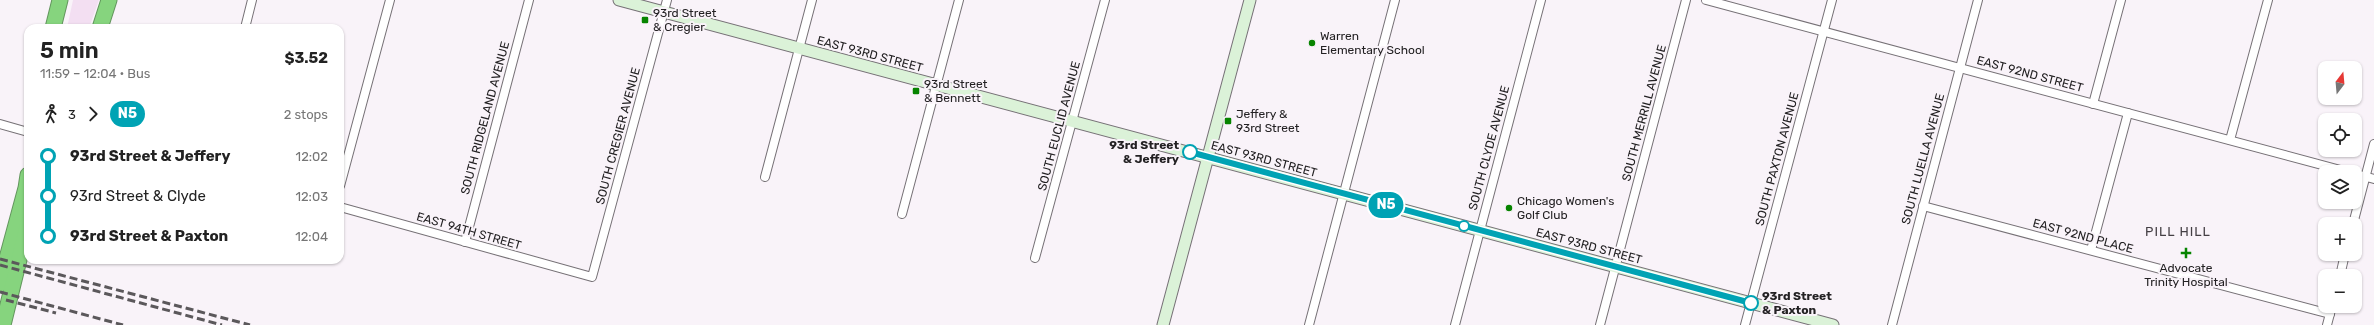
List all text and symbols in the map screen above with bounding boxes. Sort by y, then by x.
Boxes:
place label: 93rd Street & Cregier [653,6,717,34]
marker: 93rd Street & Cregier [640,15,650,25]
place label: Warren Elementary School [1320,29,1425,57]
street label: EAST 93RD STREET [816,33,925,75]
text: 5 min [40,37,99,64]
marker: Warren Elementary School [1307,38,1317,48]
street label: SOUTH RIDGELAND AVENUE [458,40,512,196]
street label: SOUTH MERRILL AVENUE [1619,43,1669,183]
text: $3.52 [284,49,328,67]
street label: EAST 92ND STREET [1975,53,2085,95]
street label: SOUTH EUCLID AVENUE [1035,60,1083,192]
north arrow [2318,61,2362,105]
map controls [2318,61,2362,313]
text: 11:59 – 12:04 · Bus [40,66,150,81]
street label: SOUTH CREGIER AVENUE [593,66,643,206]
place label: 93rd Street & Bennett [924,77,988,105]
street label: SOUTH CLYDE AVENUE [1466,84,1512,212]
marker: 93rd Street & Bennett [911,86,921,96]
street label: SOUTH PAXTON AVENUE [1752,91,1802,227]
street label: SOUTH LUELLA AVENUE [1899,92,1947,226]
icon: walk [40,103,62,125]
icon: forward [82,103,104,125]
text: N5 [118,105,137,122]
text: 3 [68,107,76,122]
text: 2 stops [284,107,328,122]
place label: Jeffery & 93rd Street [1236,107,1300,135]
button: locate [2318,113,2362,157]
marker: Jeffery & 93rd Street [1223,116,1233,126]
place label: 93rd Street & Jeffery [1109,138,1179,166]
street label: EAST 93RD STREET [1210,138,1319,180]
marker: 93rd Street & Jeffery [1182,144,1198,160]
text: 93rd Street & Jeffery [70,147,230,165]
text: 12:02 [296,149,328,164]
button: layers [2318,165,2362,209]
text: 93rd Street & Clyde [70,187,206,205]
text: 12:03 [295,189,328,204]
line badge: N5 [1368,192,1404,218]
place label: Chicago Women's Golf Club [1517,194,1614,222]
text: N5 [1376,196,1396,213]
marker: Chicago Women's Golf Club [1504,203,1514,213]
street label: EAST 94TH STREET [415,209,523,253]
street label: EAST 92ND PLACE [2031,216,2135,256]
button: + [2318,217,2362,261]
unlabelled marker [1458,220,1470,232]
district label: PILL HILL [2145,224,2211,239]
street label: EAST 93RD STREET [1535,225,1644,267]
text: 93rd Street & Paxton [70,227,228,245]
text: 12:04 [295,229,328,244]
marker: Advocate Trinity Hospital [2180,247,2192,259]
place label: Advocate Trinity Hospital [2144,261,2228,289]
button: − [2318,269,2362,313]
place label: 93rd Street & Paxton [1762,289,1832,317]
marker: 93rd Street & Paxton [1743,295,1759,311]

